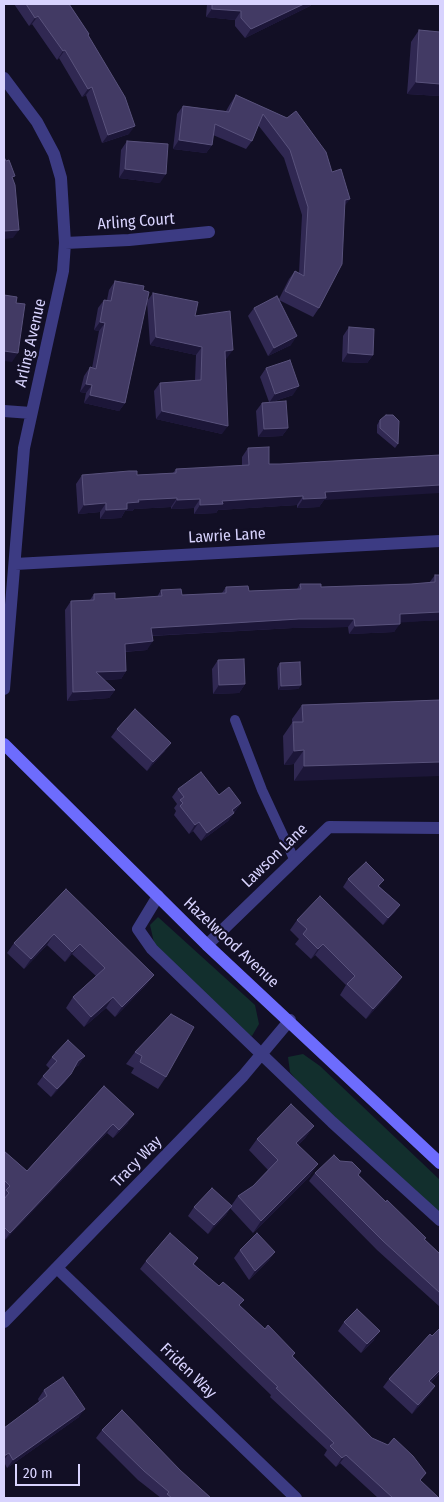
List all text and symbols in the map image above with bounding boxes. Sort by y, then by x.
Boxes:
street label: Arling Court [97,210,175,234]
street label: Arling Avenue [12,297,50,389]
street label: Lawrie Lane [188,524,266,548]
street label: Lawson Lane [238,820,312,892]
street label: Hazelwood Avenue [179,894,283,992]
street label: Tracy Way [108,1132,166,1192]
street label: Friden Way [156,1339,220,1403]
scale bar [18,1454,82,1486]
text: 20 m [23,1464,53,1482]

